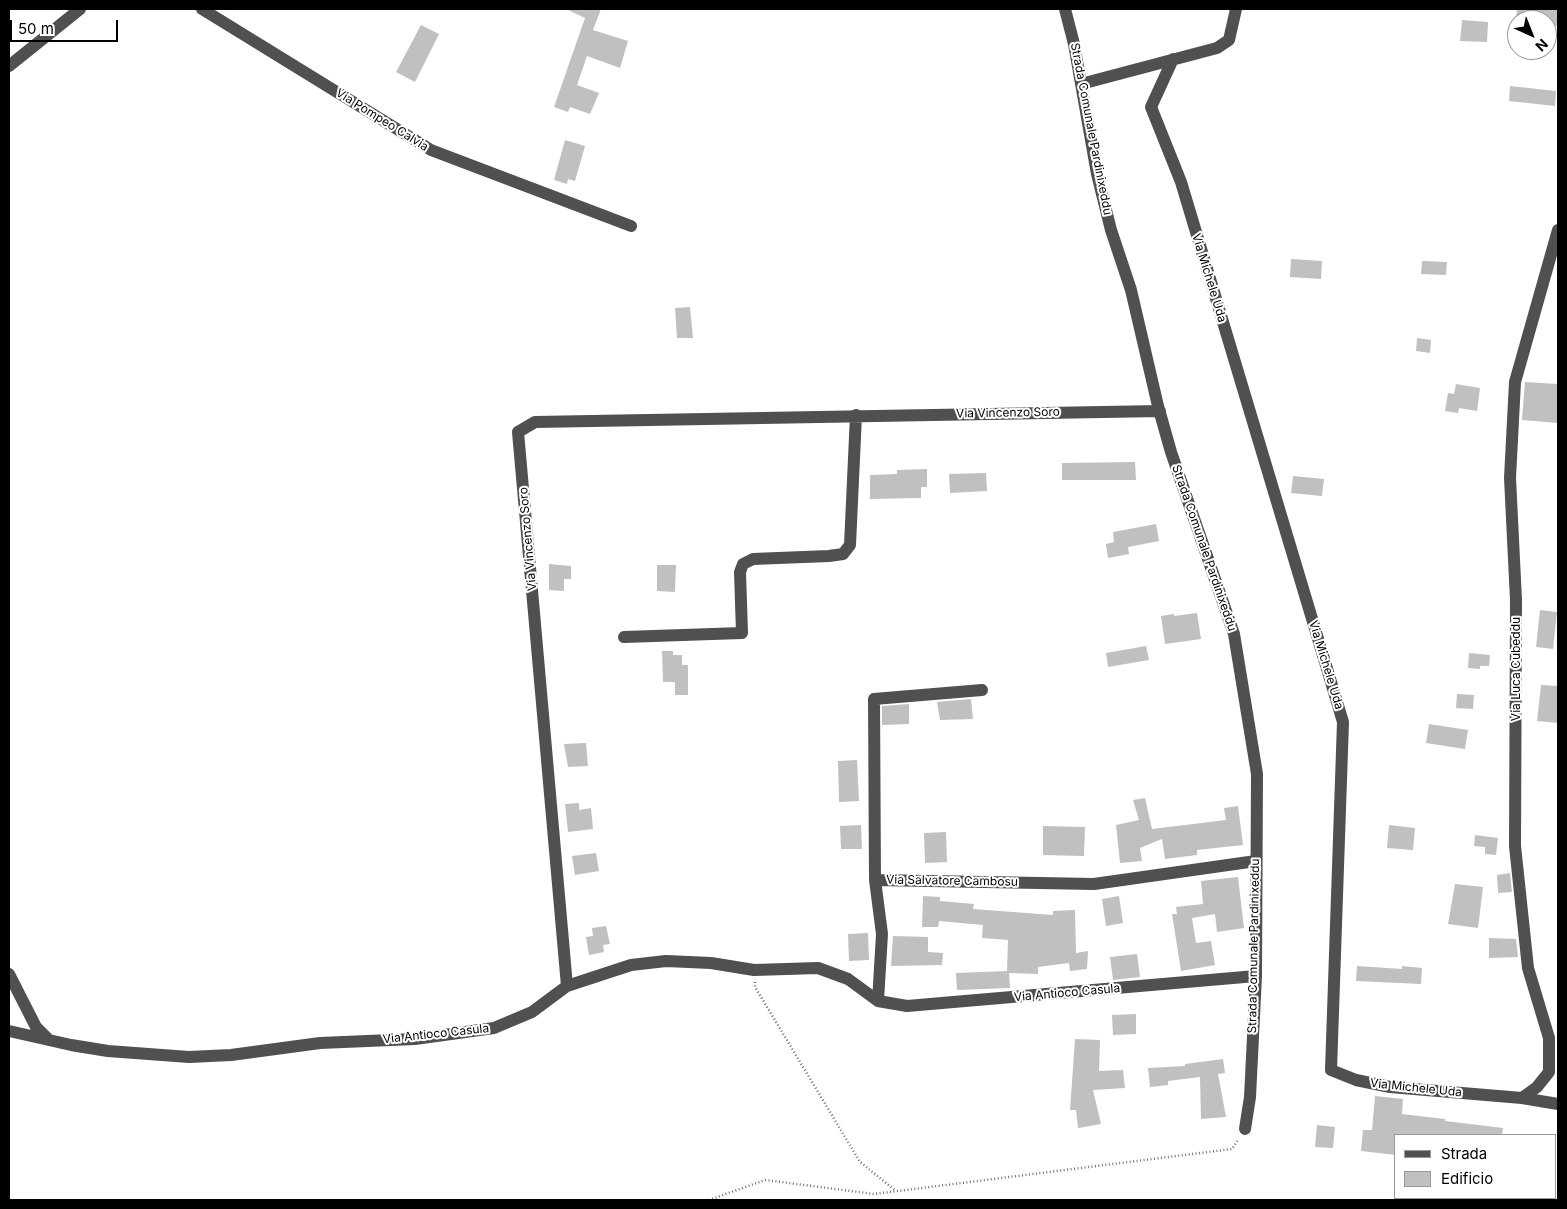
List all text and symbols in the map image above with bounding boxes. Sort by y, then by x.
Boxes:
scale bar [12,10,120,42]
north arrow [1507,10,1557,60]
text: 50 m [18,19,54,38]
text: N [1532,36,1552,55]
street label: Strada Comunale Pardinixeddu [1067,42,1115,216]
street label: Via Pompeo Calvia [333,86,431,154]
street label: Via Michele Uda [1189,232,1229,324]
street label: Via Vincenzo Soro [956,405,1060,421]
street label: Strada Comunale Pardinixeddu [1169,463,1239,633]
street label: Via Vincenzo Soro [516,487,540,591]
street label: Via Luca Cubeddu [1509,617,1523,721]
street label: Via Michele Uda [1306,619,1346,711]
street label: Strada Comunale Pardinixeddu [1245,858,1263,1034]
street label: Via Salvatore Cambosu [886,873,1018,889]
street label: Via Antioco Casula [1013,981,1121,1005]
street label: Via Antioco Casula [382,1021,490,1047]
street label: Via Michele Uda [1369,1076,1463,1100]
legend [1394,1134,1557,1199]
text: Strada [1441,1144,1487,1163]
text: Edificio [1441,1169,1493,1188]

